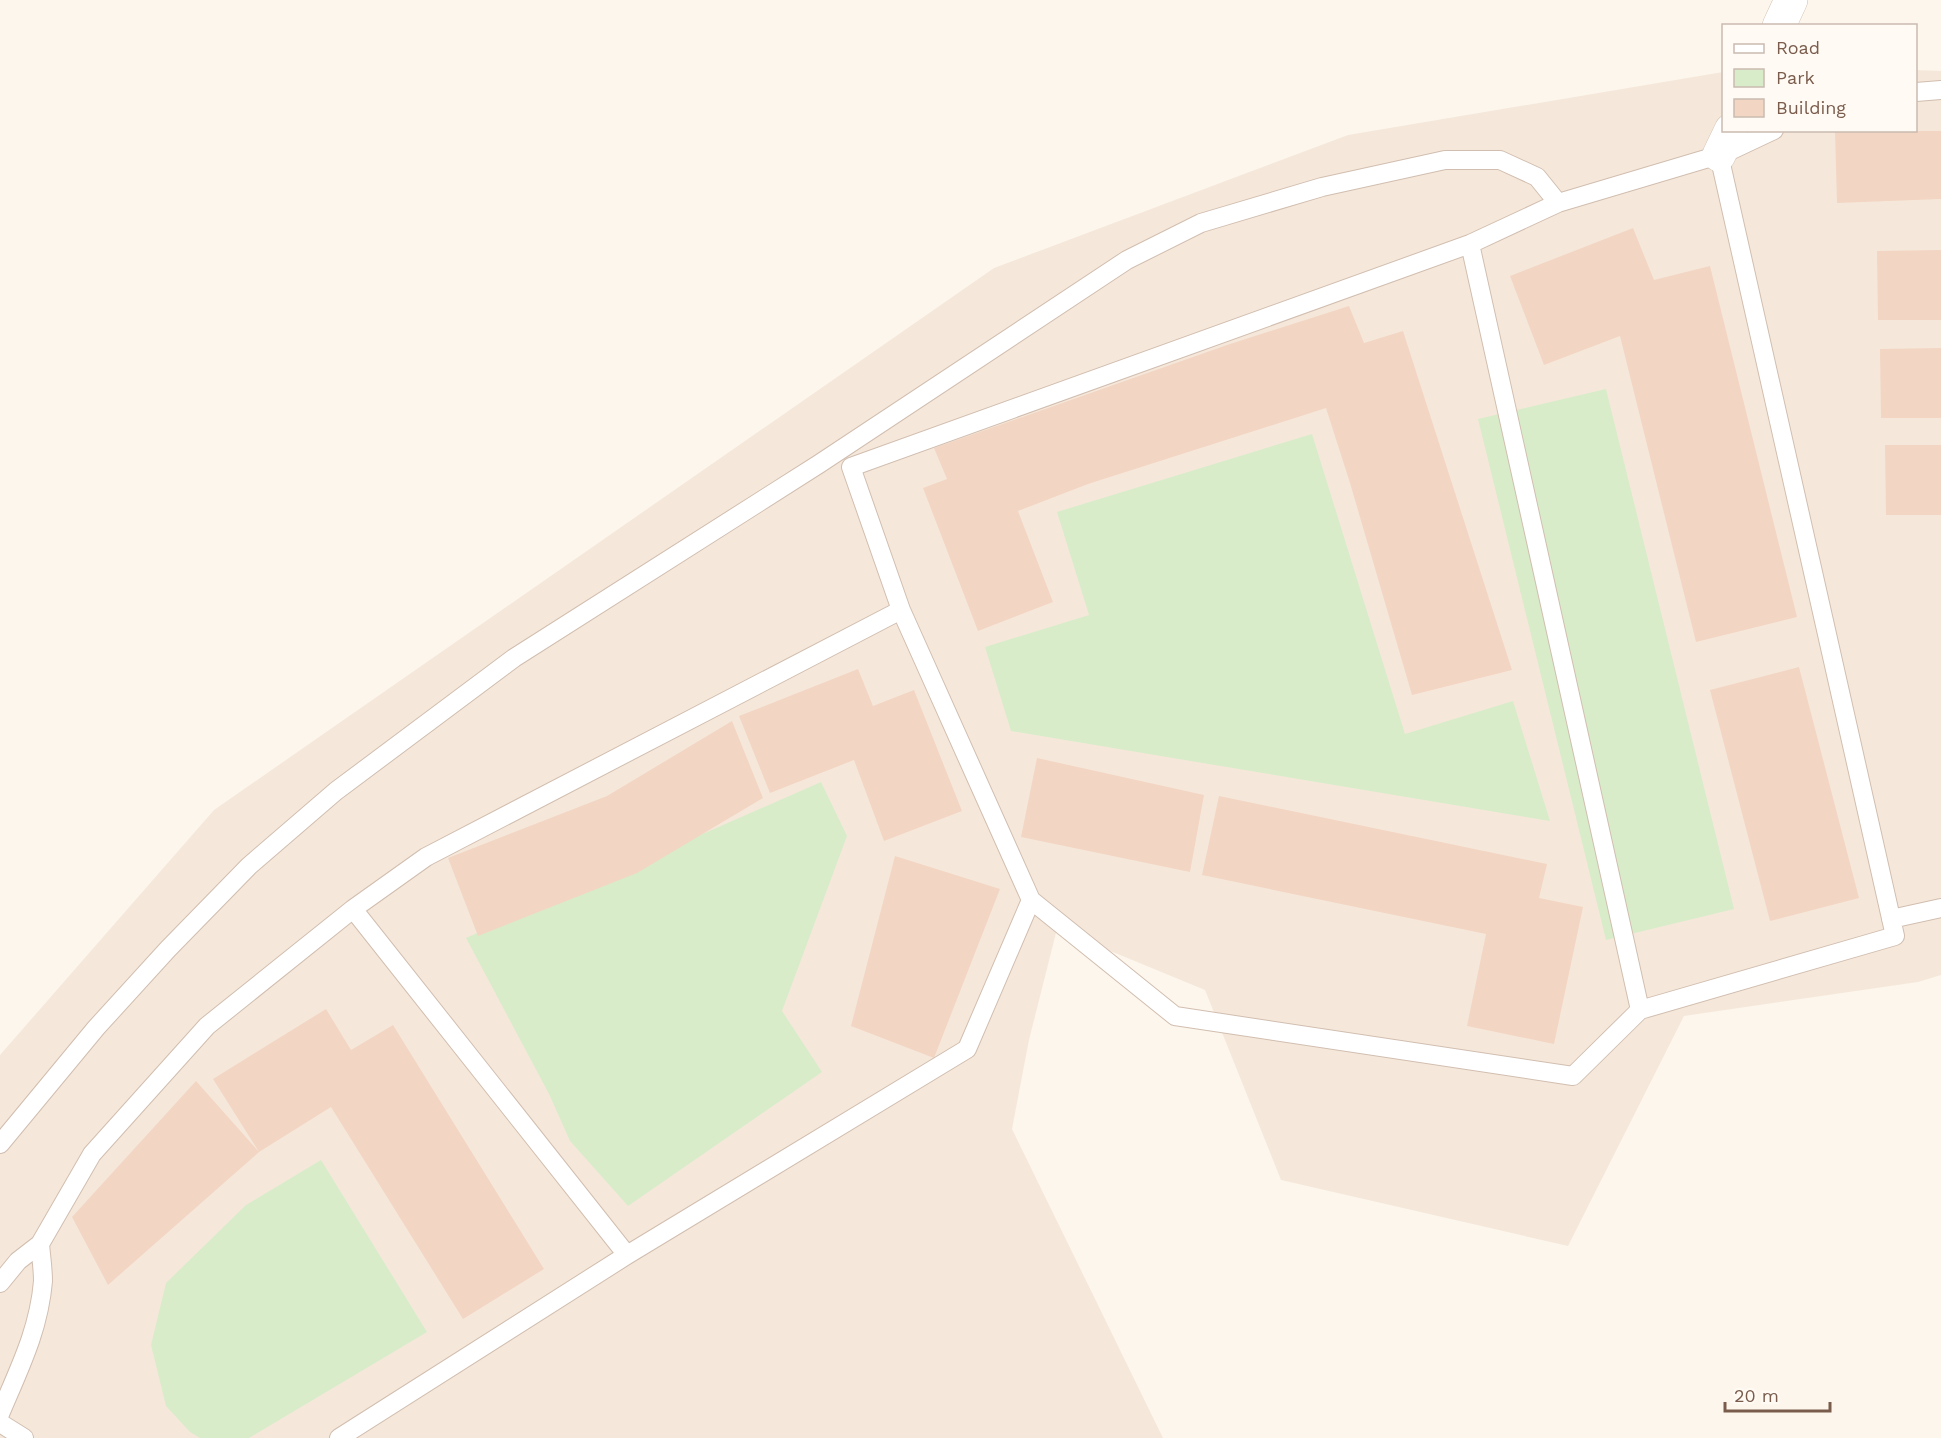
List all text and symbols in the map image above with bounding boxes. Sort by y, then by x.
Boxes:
legend [1722,24,1917,132]
text: Road [1776,37,1820,58]
text: Park [1776,67,1815,88]
text: Building [1776,97,1846,118]
scale bar [1725,1375,1830,1413]
text: 20 m [1734,1385,1779,1406]

